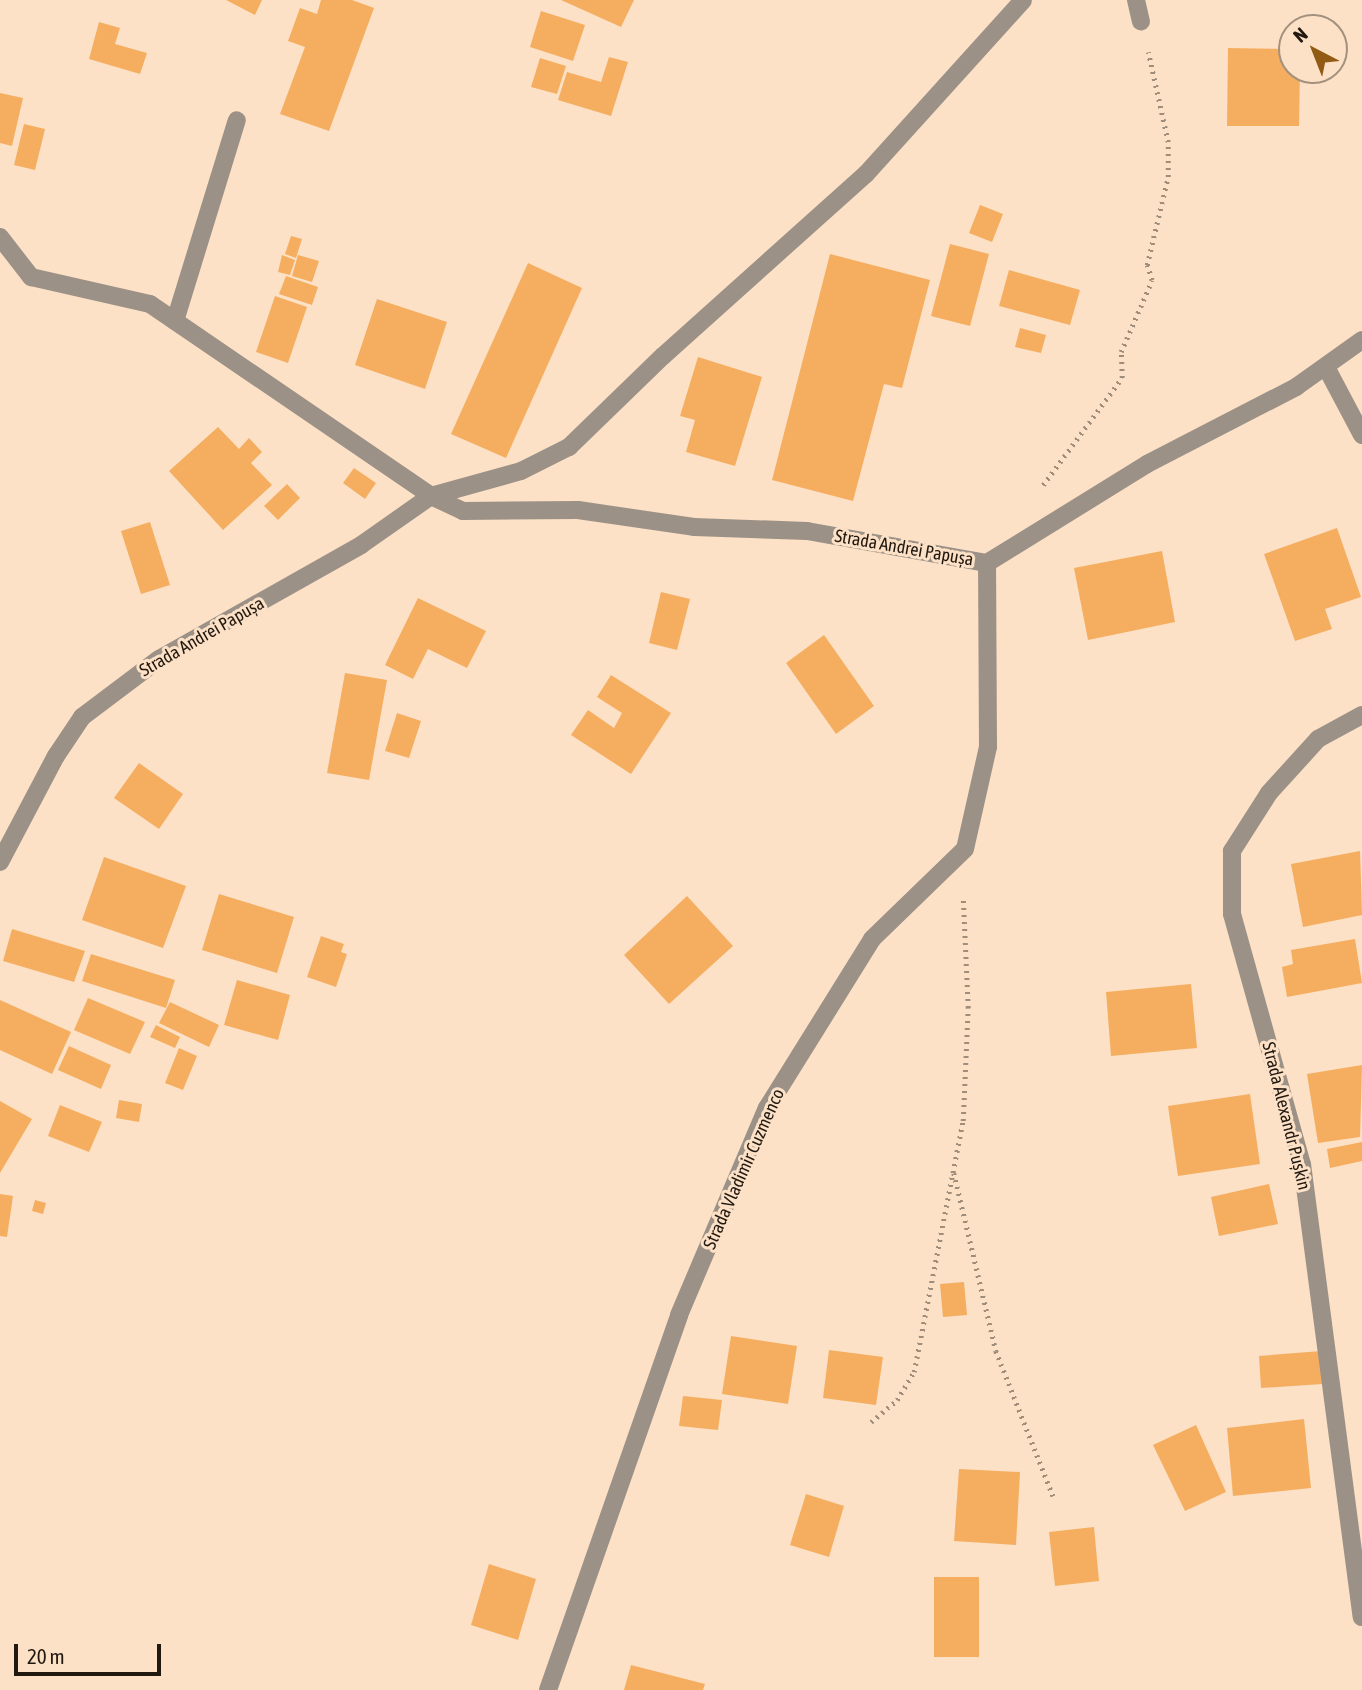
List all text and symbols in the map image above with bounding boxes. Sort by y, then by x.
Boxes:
north arrow [1278,14,1348,84]
text: N [1289,23,1312,47]
street label: Strada Andrei Papușa [833,525,975,571]
street label: Strada Andrei Papușa [136,593,268,681]
street label: Strada Alexandr Pușkin [1257,1040,1315,1192]
street label: Strada Vladimir Cuzmenco [699,1085,789,1253]
scale bar [18,1630,164,1674]
text: 20 m [27,1644,65,1668]

